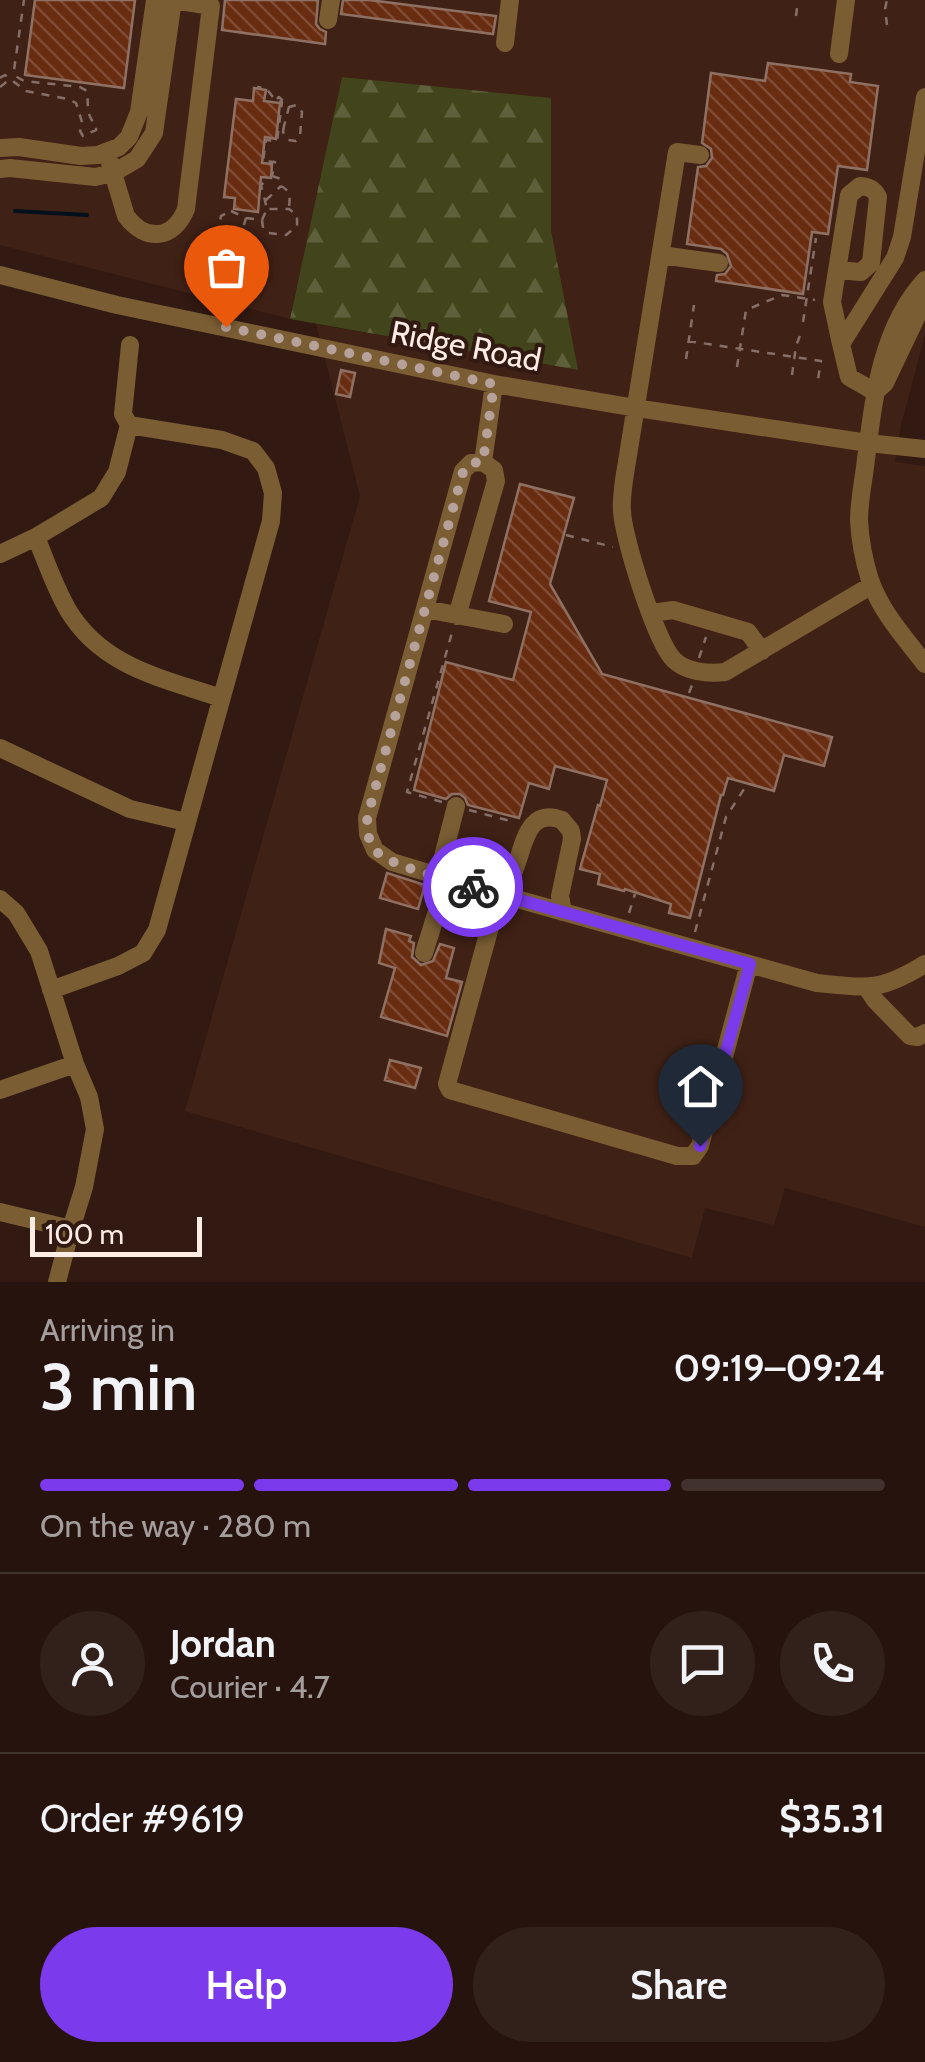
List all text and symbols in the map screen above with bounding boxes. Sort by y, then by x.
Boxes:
pin [184,225,269,328]
icon: bag [199,240,254,295]
street label: Ridge Road [388,312,545,379]
courier [423,837,523,937]
icon: bike [446,860,501,915]
pin [658,1044,743,1147]
icon: home [673,1059,728,1114]
scale bar [30,1212,202,1256]
text: 100 m [45,1217,124,1251]
text: Arriving in [40,1310,175,1349]
text: 09:19–09:24 [673,1344,885,1391]
text: 3 min [40,1347,197,1426]
text: On the way · 280 m [40,1506,311,1545]
button: person [40,1611,145,1716]
button: chat [650,1611,755,1716]
button: phone [780,1611,885,1716]
text: Jordan [170,1620,276,1667]
text: Courier · 4.7 [170,1667,330,1706]
text: Order #9619 [40,1795,245,1842]
text: $35.31 [779,1795,885,1842]
button: Help [40,1927,453,2042]
button: Share [473,1927,885,2042]

